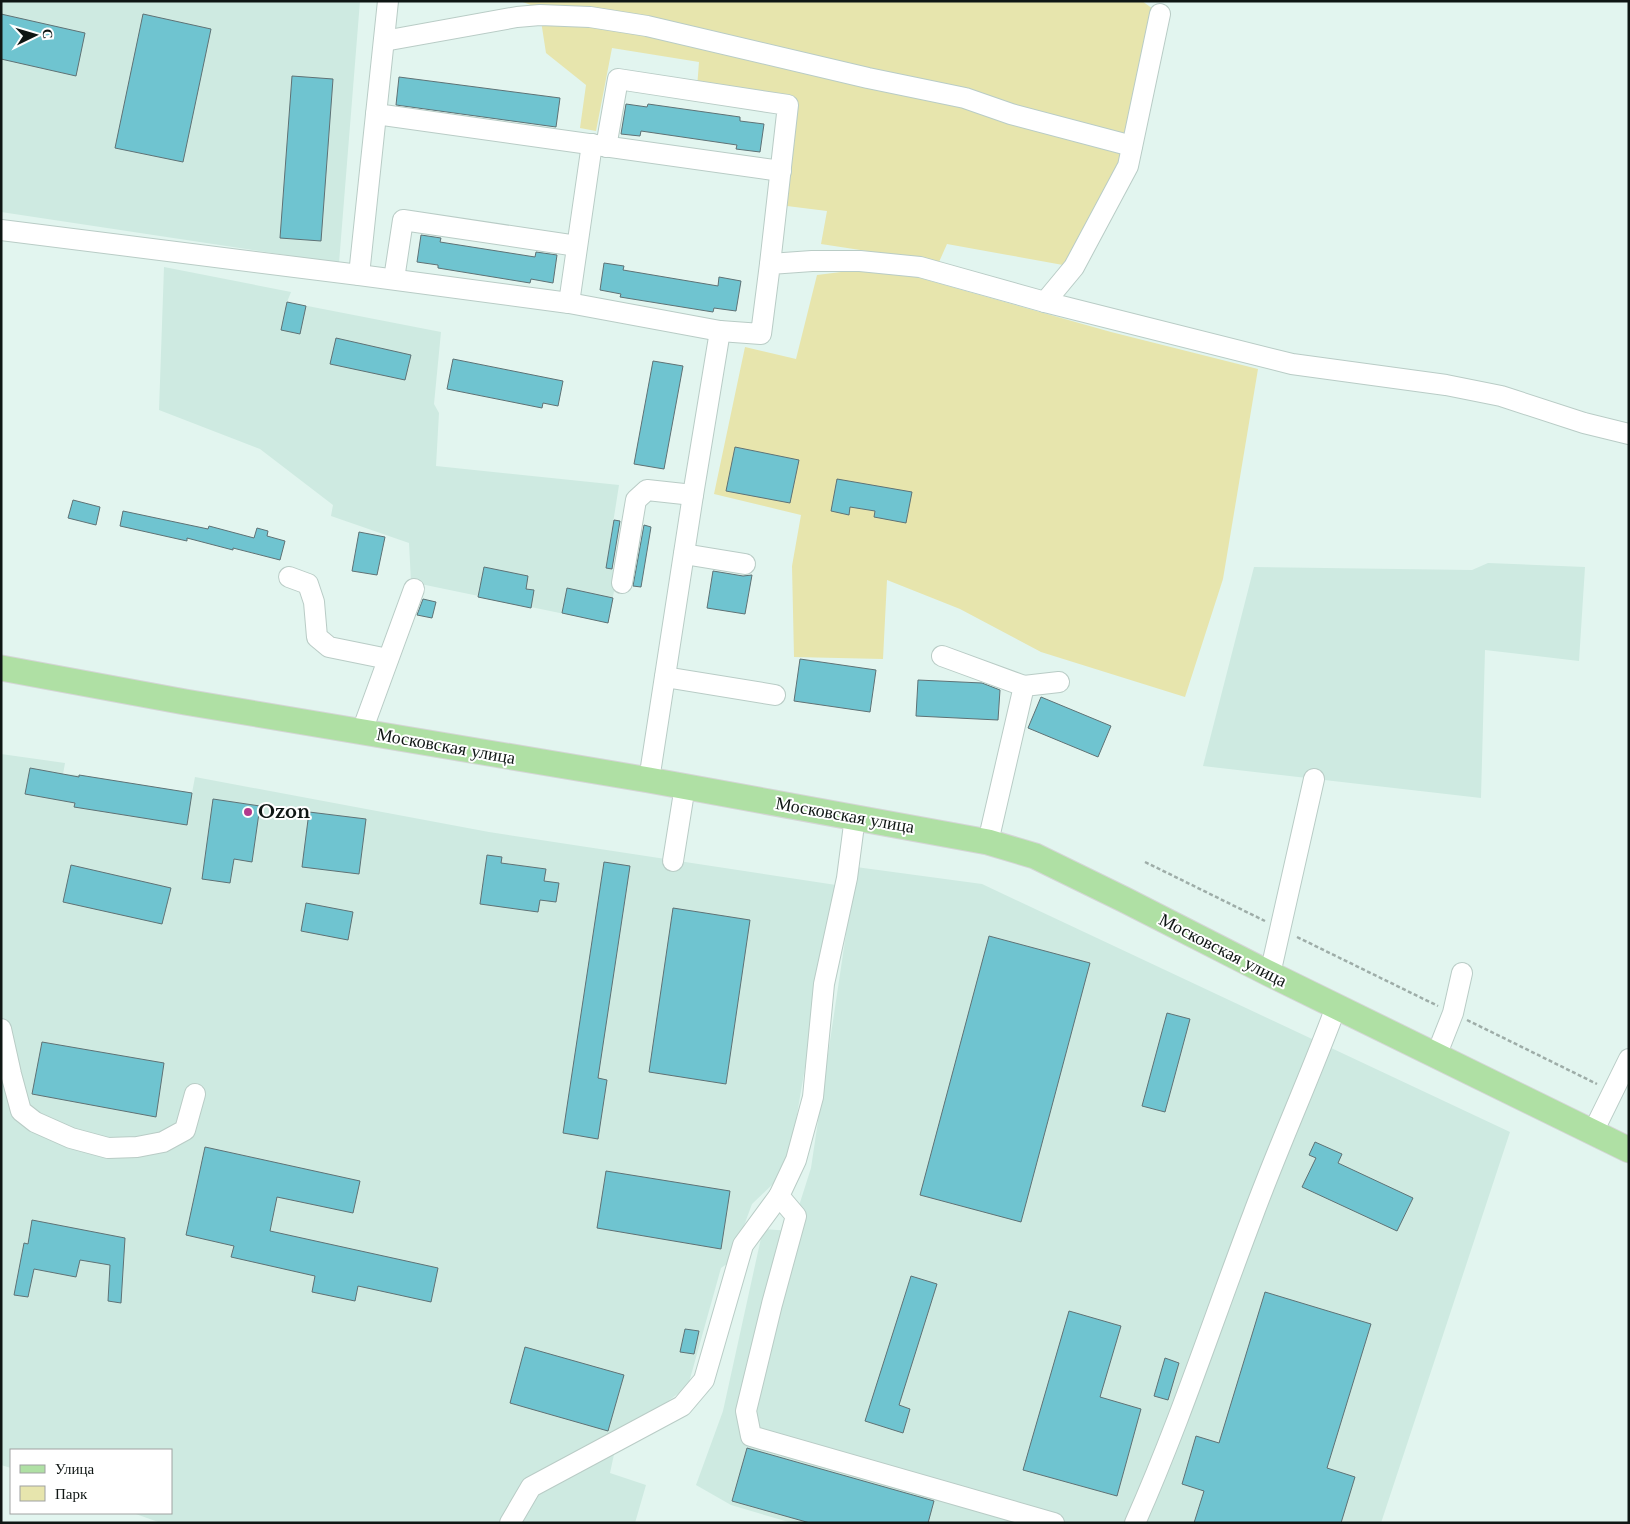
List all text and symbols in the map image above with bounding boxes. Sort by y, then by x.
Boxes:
north arrow [10,10,60,60]
text: С [39,28,57,40]
street label: Московская улица [375,723,517,769]
street label: Московская улица [774,792,916,838]
place label: Ozon [258,801,310,823]
marker: Ozon [242,806,254,818]
street label: Московская улица [1155,908,1291,992]
legend [10,1449,172,1514]
text: Улица [55,1459,94,1478]
text: Парк [55,1484,88,1503]

